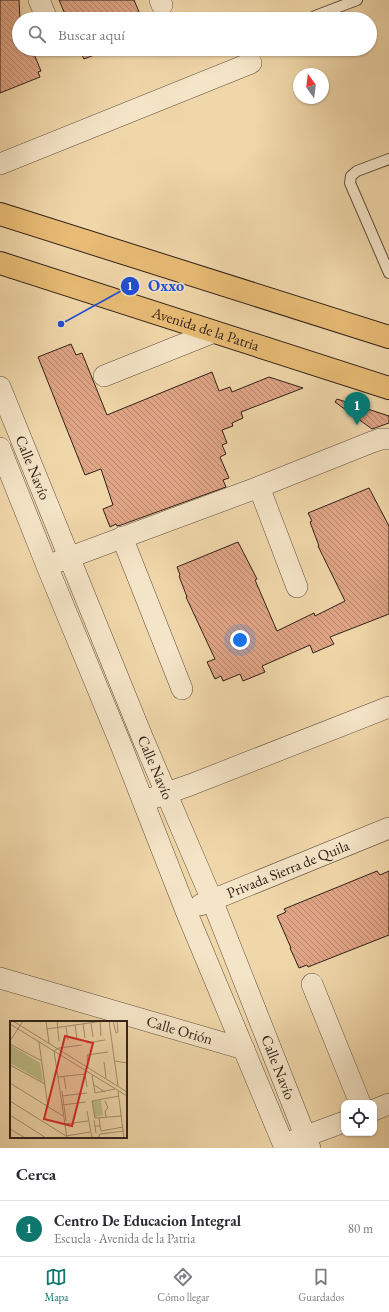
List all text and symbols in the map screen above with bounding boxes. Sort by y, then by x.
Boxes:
search box [12,12,377,56]
icon: search [26,23,48,45]
text: Buscar aquí [58,25,125,44]
north arrow [293,68,329,104]
callout: Oxxo [120,272,192,300]
text: Oxxo [148,275,184,296]
text: 1 [127,278,133,294]
street label: Avenida de la Patria [149,302,262,355]
pin: 1 [344,392,370,425]
street label: Calle Navío [12,432,55,503]
your location [230,630,250,650]
street label: Calle Navío [134,732,178,802]
street label: Privada Sierra de Quila [224,835,352,902]
street label: Calle Orión [144,1011,215,1048]
inset map [10,1021,127,1138]
street label: Calle Navío [257,1032,300,1102]
map controls [341,1100,377,1136]
button: locate [341,1100,377,1136]
text: Cerca [16,1163,56,1185]
text: Centro De Educacion Integral [54,1211,241,1230]
text: 1 [26,1220,32,1237]
text: 80 m [348,1220,373,1237]
text: Escuela · Avenida de la Patria [54,1230,195,1247]
tab: Mapa [44,1266,68,1304]
tab: Cómo llegar [157,1266,209,1304]
tab: Guardados [298,1266,345,1304]

